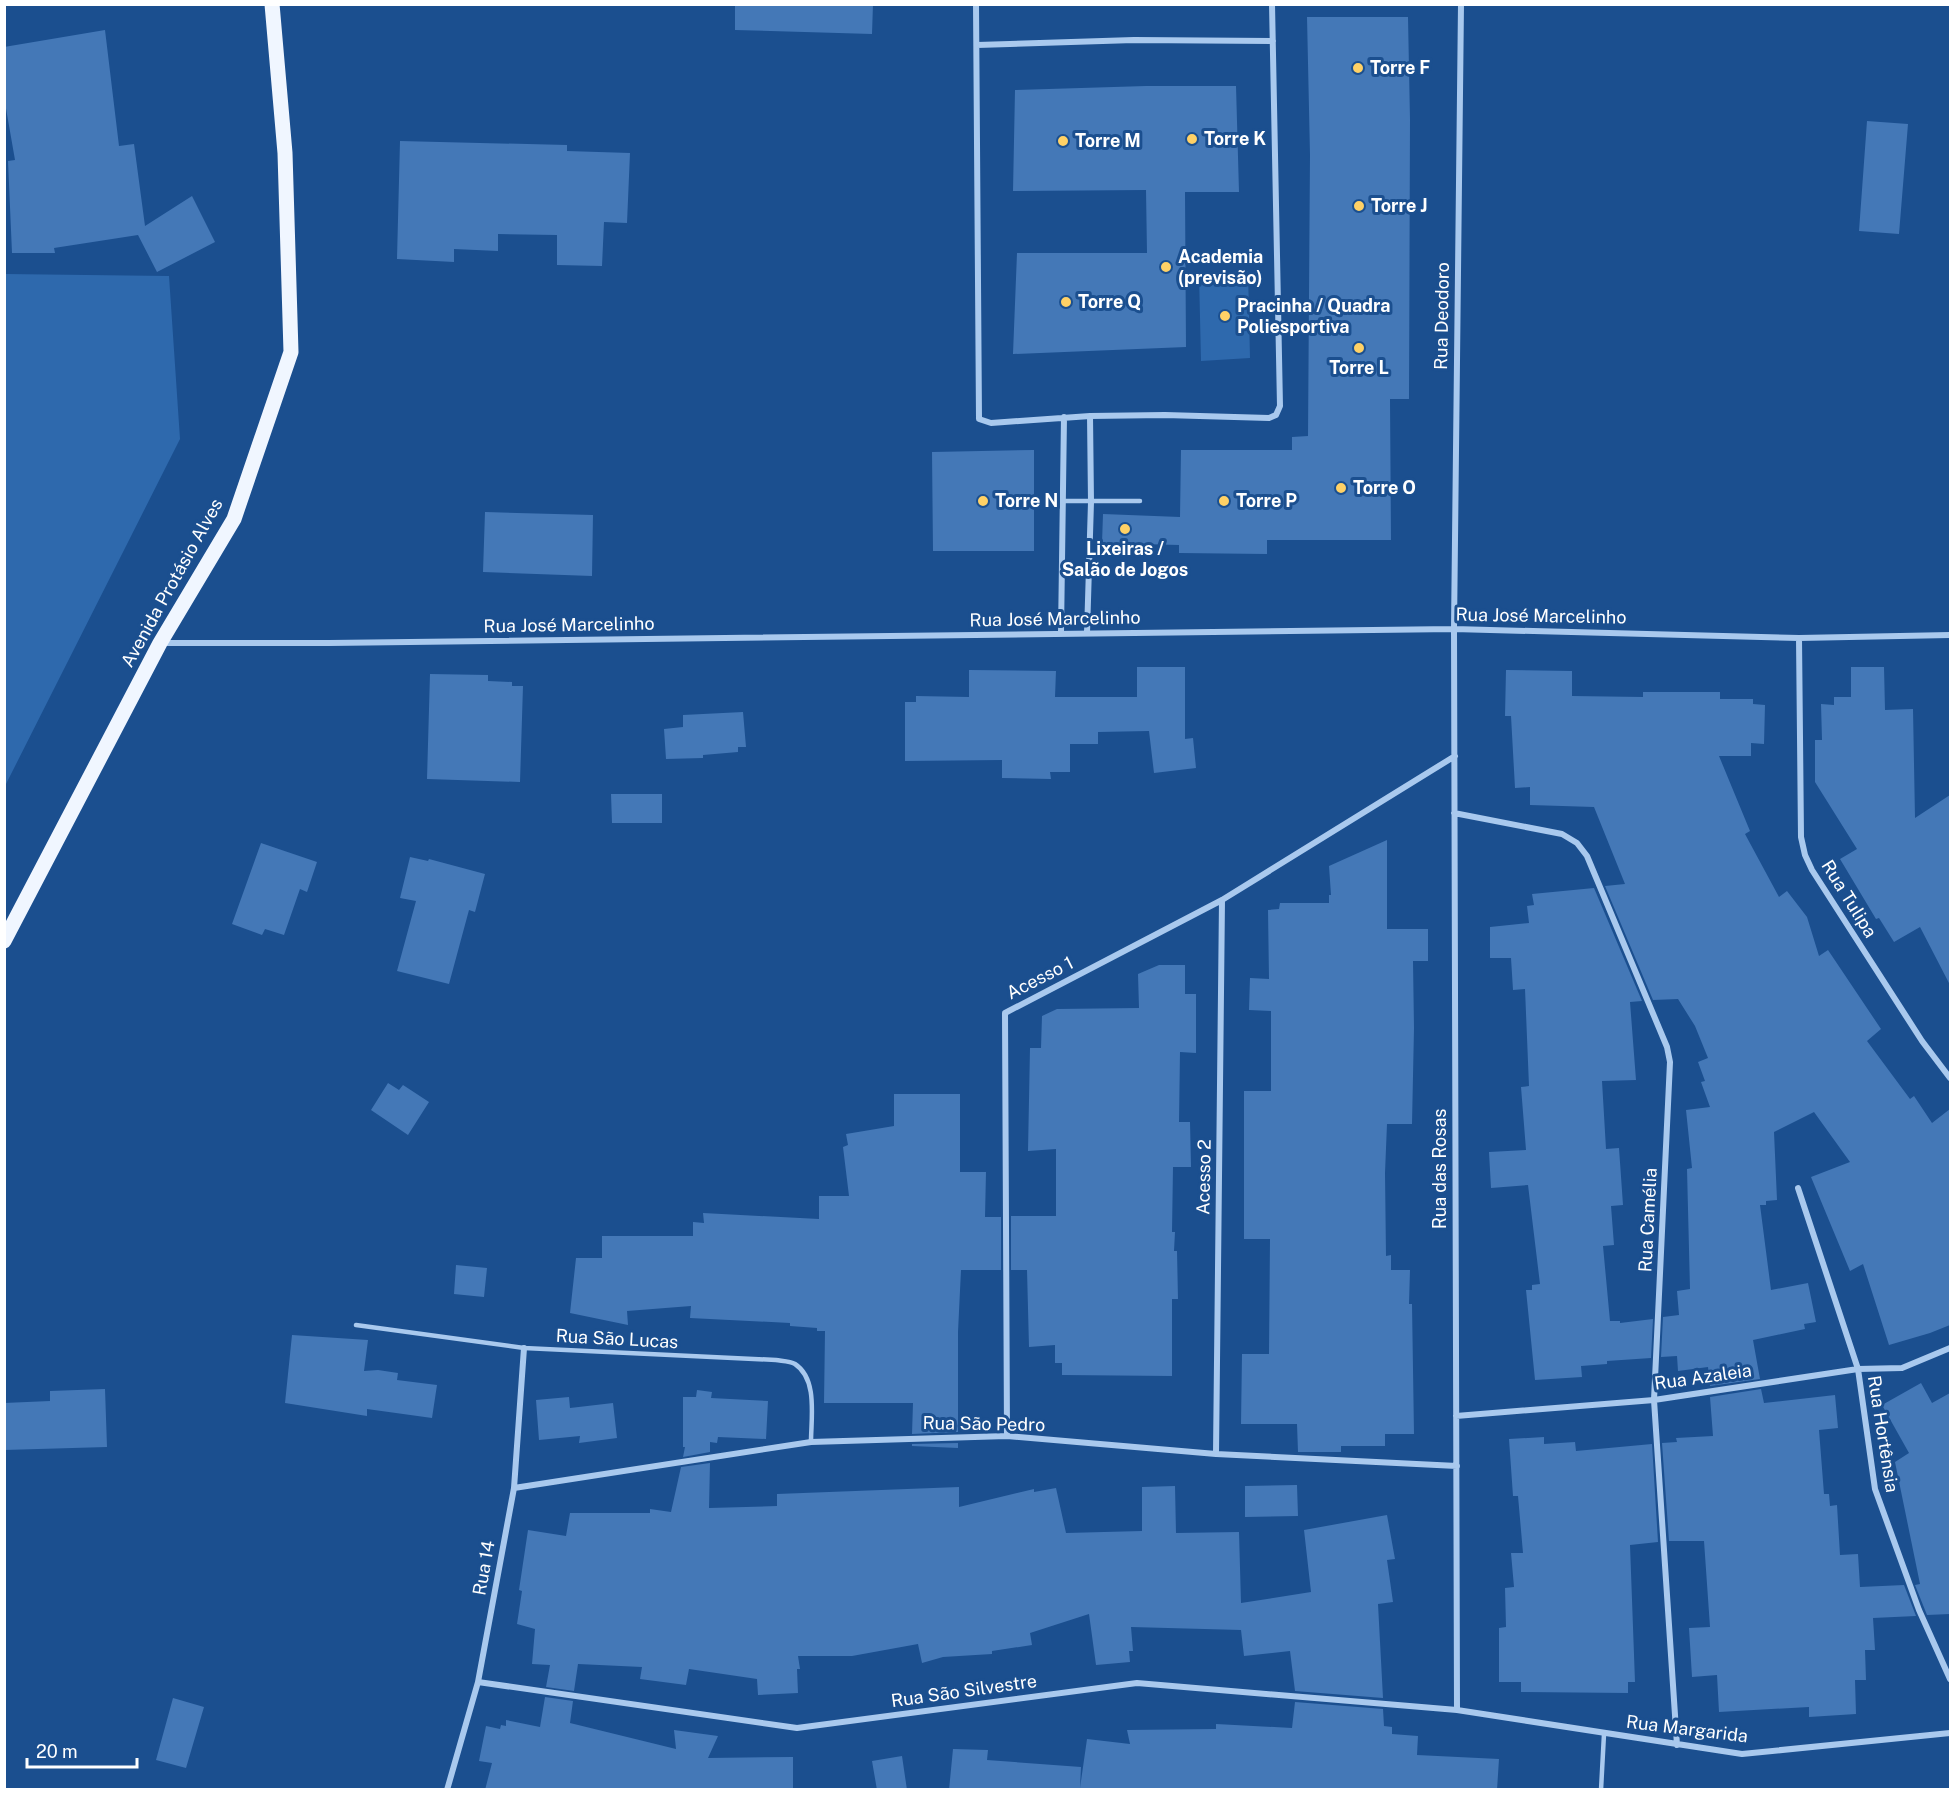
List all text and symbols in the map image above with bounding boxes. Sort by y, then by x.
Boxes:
place label: Torre F [1370,57,1430,78]
marker: Torre F [1351,61,1365,75]
place label: Torre K [1204,128,1266,149]
place label: Torre M [1075,130,1141,151]
marker: Torre K [1185,132,1199,146]
marker: Torre M [1056,134,1070,148]
place label: Torre J [1371,195,1428,216]
marker: Torre J [1352,199,1366,213]
place label: Academia (previsão) [1178,246,1263,288]
marker: Academia (previsão) [1159,260,1173,274]
street label: Rua Deodoro [1430,262,1453,370]
place label: Torre Q [1078,291,1141,312]
marker: Torre Q [1059,295,1073,309]
place label: Pracinha / Quadra Poliesportiva [1237,295,1391,337]
marker: Pracinha / Quadra Poliesportiva [1218,309,1232,323]
marker: Torre L [1352,341,1366,355]
place label: Torre L [1329,357,1389,378]
place label: Torre O [1353,477,1416,498]
marker: Torre O [1334,481,1348,495]
place label: Torre N [995,490,1058,511]
place label: Torre P [1236,490,1297,511]
marker: Torre N [976,494,990,508]
marker: Torre P [1217,494,1231,508]
street label: Avenida Protásio Alves [116,495,227,671]
marker: Lixeiras / Salão de Jogos [1118,522,1132,536]
place label: Lixeiras / Salão de Jogos [1062,538,1188,580]
street label: Rua José Marcelinho [1455,604,1627,627]
street label: Rua José Marcelinho [969,607,1141,630]
street label: Rua José Marcelinho [483,613,655,636]
street label: Rua Tulipa [1817,856,1882,941]
street label: Acesso 1 [1003,952,1077,1003]
street label: Rua das Rosas [1429,1109,1450,1229]
street label: Acesso 2 [1192,1139,1215,1215]
street label: Rua Camélia [1634,1167,1661,1273]
street label: Rua São Lucas [555,1325,679,1352]
street label: Rua Azaleia [1653,1359,1753,1394]
street label: Rua Hortênsia [1864,1374,1903,1494]
street label: Rua São Pedro [923,1412,1045,1435]
street label: Rua 14 [468,1539,499,1597]
street label: Rua São Silvestre [890,1670,1038,1711]
street label: Rua Margarida [1625,1711,1749,1746]
scale bar [27,1731,136,1769]
text: 20 m [36,1741,78,1762]

